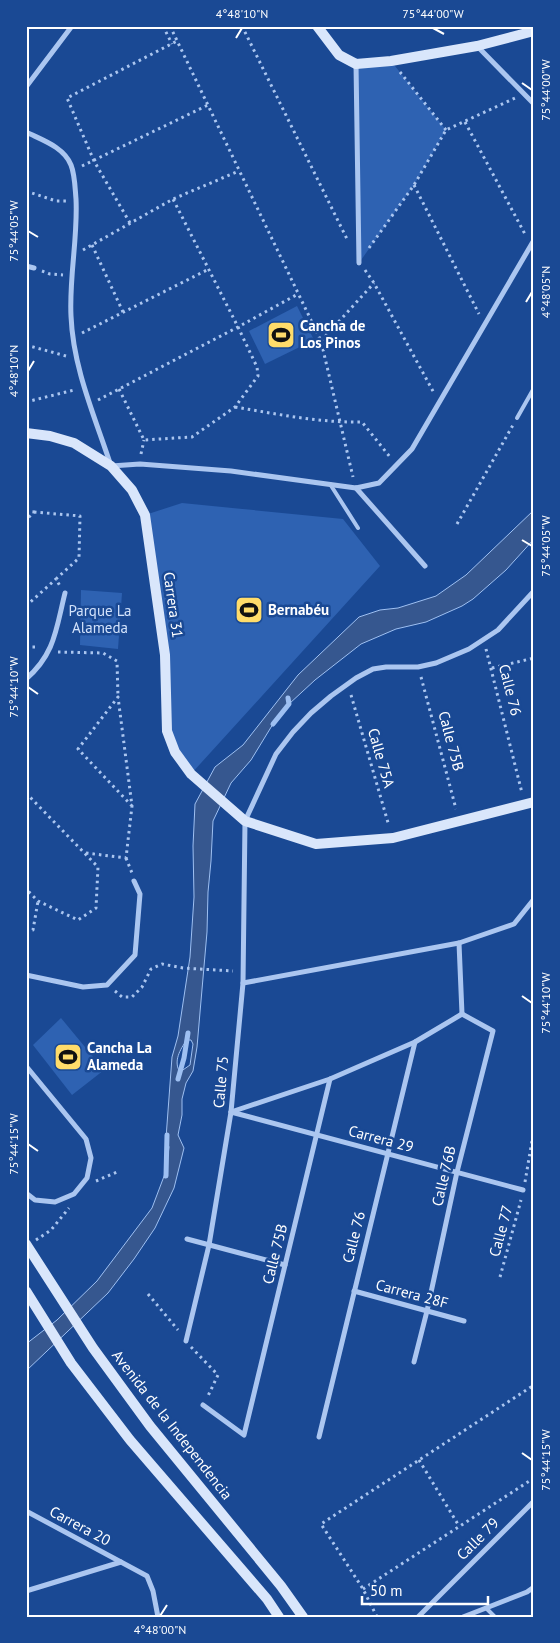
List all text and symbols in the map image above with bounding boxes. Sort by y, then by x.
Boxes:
text: 4°48'10"N [216,6,268,21]
text: 75°44'00"W [402,6,464,21]
text: 75°44'00"W [538,59,553,121]
text: 75°44'05"W [6,200,21,262]
text: 4°48'05"N [538,266,553,318]
place label: Cancha de Los Pinos [300,316,366,352]
sports icon: Cancha de Los Pinos [266,320,296,350]
text: 4°48'10"N [6,345,21,397]
text: 75°44'05"W [538,515,553,577]
street label: Carrera 31 [159,571,188,639]
sports icon: Bernabéu [234,595,264,625]
place label: Bernabéu [268,600,329,619]
park label: Parque La Alameda [68,601,132,637]
text: 75°44'10"W [6,656,21,718]
street label: Calle 76 [495,662,526,718]
street label: Calle 75B [434,709,469,773]
street label: Calle 75A [364,726,399,790]
text: 75°44'10"W [538,972,553,1034]
place label: Cancha La Alameda [87,1038,152,1074]
sports icon: Cancha La Alameda [53,1042,83,1072]
street label: Calle 75 [209,1055,232,1109]
text: 75°44'15"W [6,1113,21,1175]
street label: Carrera 29 [347,1121,416,1156]
street label: Calle 76B [427,1144,460,1208]
street label: Calle 77 [485,1203,516,1259]
street label: Calle 76 [338,1209,369,1265]
street label: Calle 75B [258,1222,291,1286]
street label: Carrera 28F [374,1275,450,1312]
street label: Avenida de la Independencia [108,1346,237,1503]
text: 75°44'15"W [538,1429,553,1491]
street label: Carrera 20 [46,1502,114,1550]
street label: Calle 79 [452,1513,503,1564]
scale bar [362,1573,489,1605]
text: 50 m [370,1581,403,1600]
text: 4°48'00"N [134,1622,186,1637]

